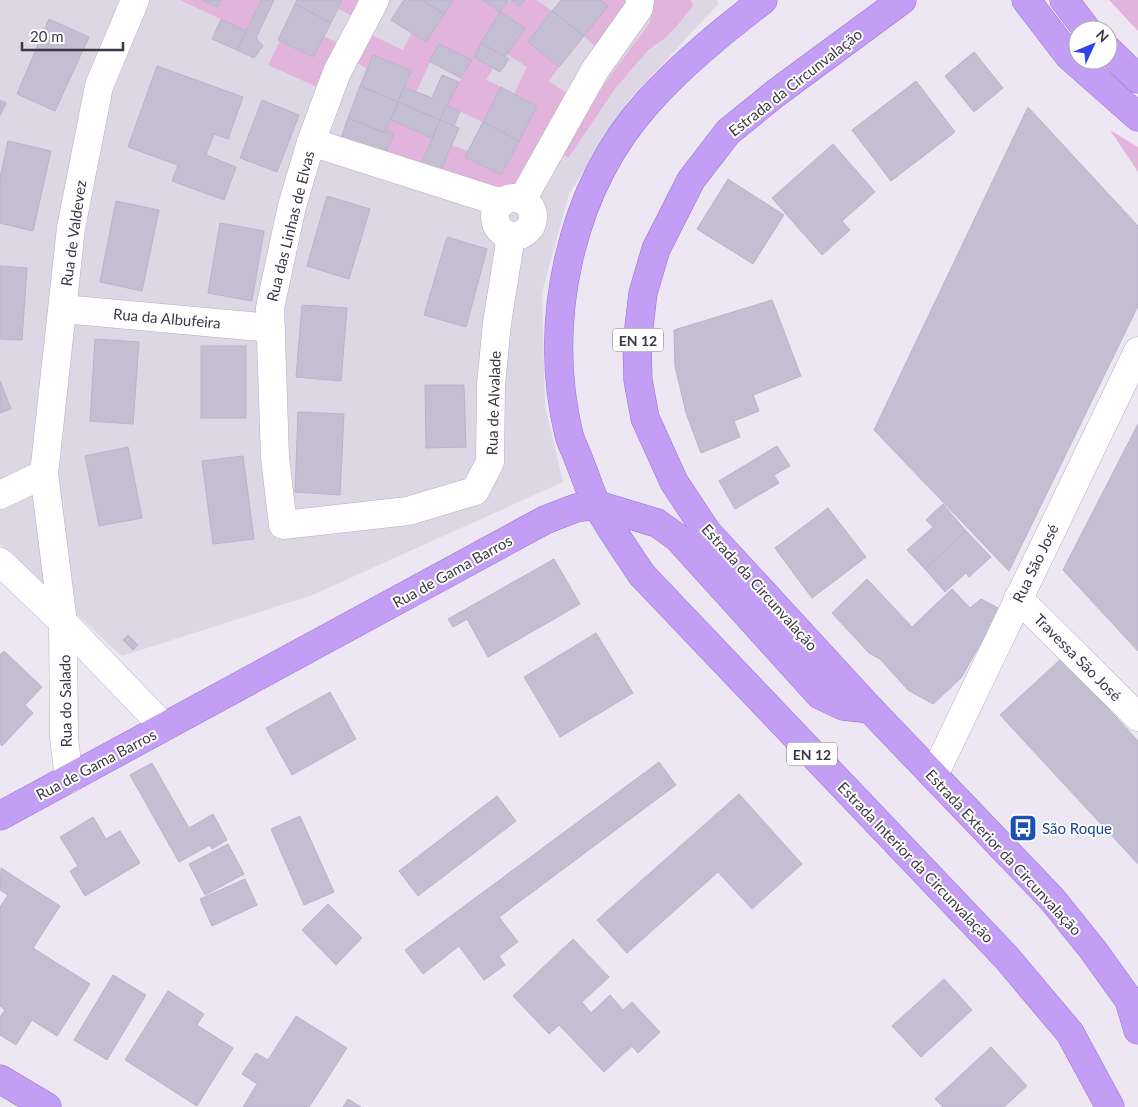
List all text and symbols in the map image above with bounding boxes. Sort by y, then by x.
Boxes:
scale bar [22,20,124,52]
north arrow [1068,20,1118,70]
street label: Estrada da Circunvalação [725,24,865,140]
text: N [1093,26,1113,45]
text: 20 m [30,27,64,45]
street label: Rua das Linhas de Elvas [263,149,317,303]
street label: Rua de Valdevez [57,179,89,287]
street label: Rua da Albufeira [113,304,221,332]
road number: EN 12 [613,328,663,352]
street label: Rua de Alvalade [482,350,504,455]
street label: Estrada da Circunvalação [698,520,822,654]
street label: Rua São José [1008,521,1062,605]
street label: Rua de Gama Barros [389,531,515,611]
street label: Travessa São José [1031,610,1125,704]
street label: Rua do Salado [55,654,75,748]
street label: Rua de Gama Barros [33,725,159,803]
road number: EN 12 [787,742,837,766]
street label: Estrada Exterior da Circunvalação [922,765,1086,939]
street label: Estrada Interior da Circunvalação [834,778,998,946]
bus stop icon: São Roque [1008,813,1038,843]
place label: São Roque [1042,819,1112,837]

